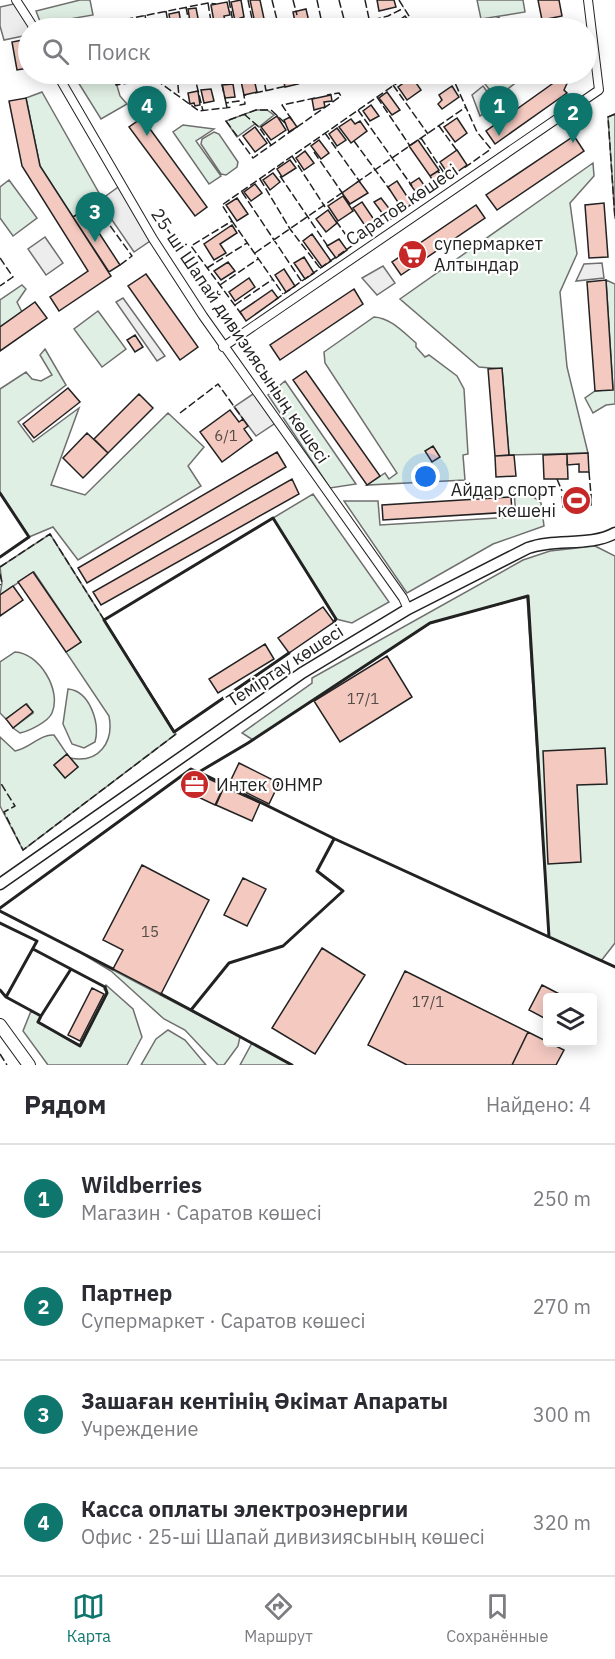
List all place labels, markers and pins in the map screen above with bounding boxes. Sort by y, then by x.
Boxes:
pin: 4 [128,86,166,136]
pin: 1 [480,86,518,136]
pin: 2 [554,94,592,143]
pin: 3 [76,192,115,242]
place label: супермаркет Алтындар [434,232,543,276]
supermarket icon: супермаркет Алтындар [397,238,429,270]
place label: Айдар спорт кешені [451,478,556,522]
sports icon: Айдар спорт кешені [561,484,593,516]
office icon: Интек ОНМР [179,769,211,801]
place label: Интек ОНМР [216,773,323,796]

